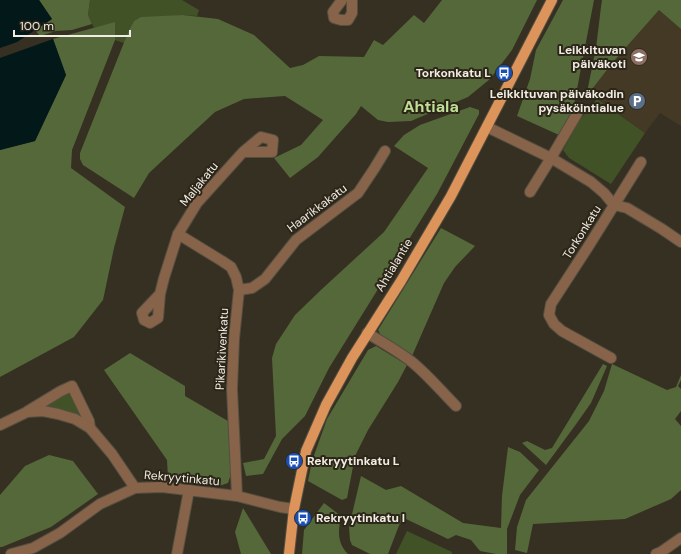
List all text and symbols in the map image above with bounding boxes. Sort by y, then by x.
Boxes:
scale bar [14,12,130,38]
text: 100 m [20,18,54,34]
place label: Leikkituvan päiväkoti [558,42,626,72]
school or university icon: Leikkituvan päiväkoti [629,47,649,67]
bus stop icon: Torkonkatu L [494,63,514,83]
place label: Torkonkatu L [416,65,491,81]
place label: Leikkituvan päiväkodin pysäköintialue [490,86,624,116]
parking icon: Leikkituvan päiväkodin pysäköintialue [627,91,647,111]
district label: Ahtiala [403,96,459,117]
street label: Maljakatu [176,158,222,210]
street label: Haarikkakatu [284,180,350,236]
street label: Torkonkatu [559,202,605,262]
street label: Ahtialantie [372,235,416,295]
street label: Pikarikivenkatu [212,307,232,391]
bus stop icon: Rekryytinkatu L [284,451,304,471]
place label: Rekryytinkatu L [307,453,400,469]
street label: Rekryytinkatu [144,467,221,489]
bus stop icon: Rekryytinkatu I [293,508,313,528]
place label: Rekryytinkatu I [316,510,405,526]

